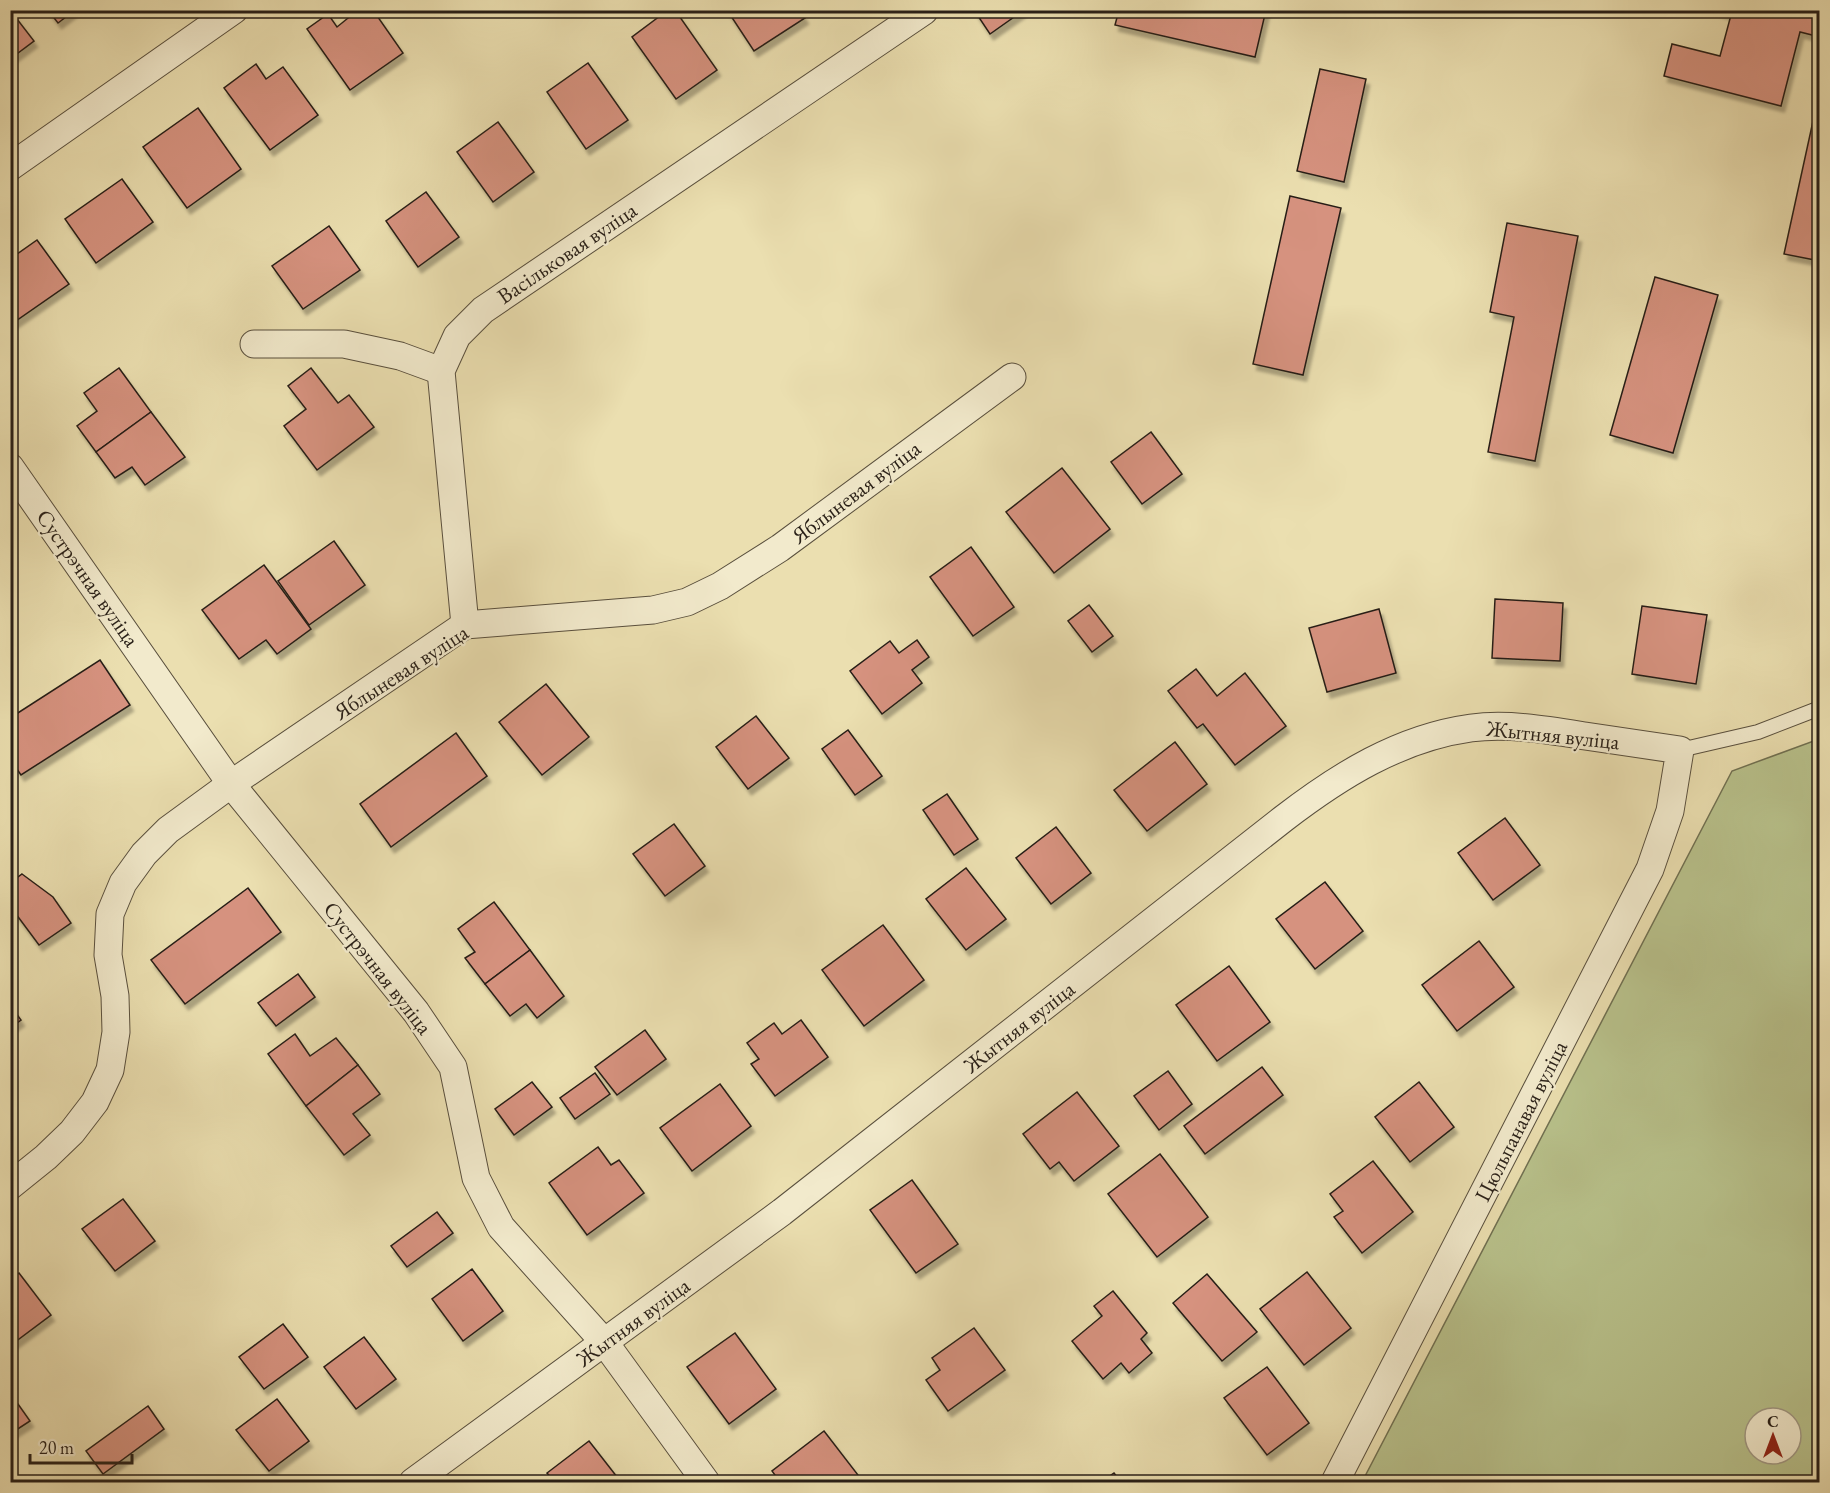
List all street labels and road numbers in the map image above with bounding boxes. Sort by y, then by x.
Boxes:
street label: Васільковая вуліца [491,195,643,310]
street label: Яблыневая вуліца [785,434,927,551]
street label: Сустрэчная вуліца [30,504,146,653]
street label: Яблыневая вуліца [327,618,474,727]
street label: Жытняя вуліца [1484,713,1621,756]
street label: Сустрэчная вуліца [317,896,439,1041]
street label: Жытняя вуліца [957,974,1081,1080]
street label: Цюльпанавая вуліца [1468,1035,1574,1206]
street label: Жытняя вуліца [570,1271,696,1374]

